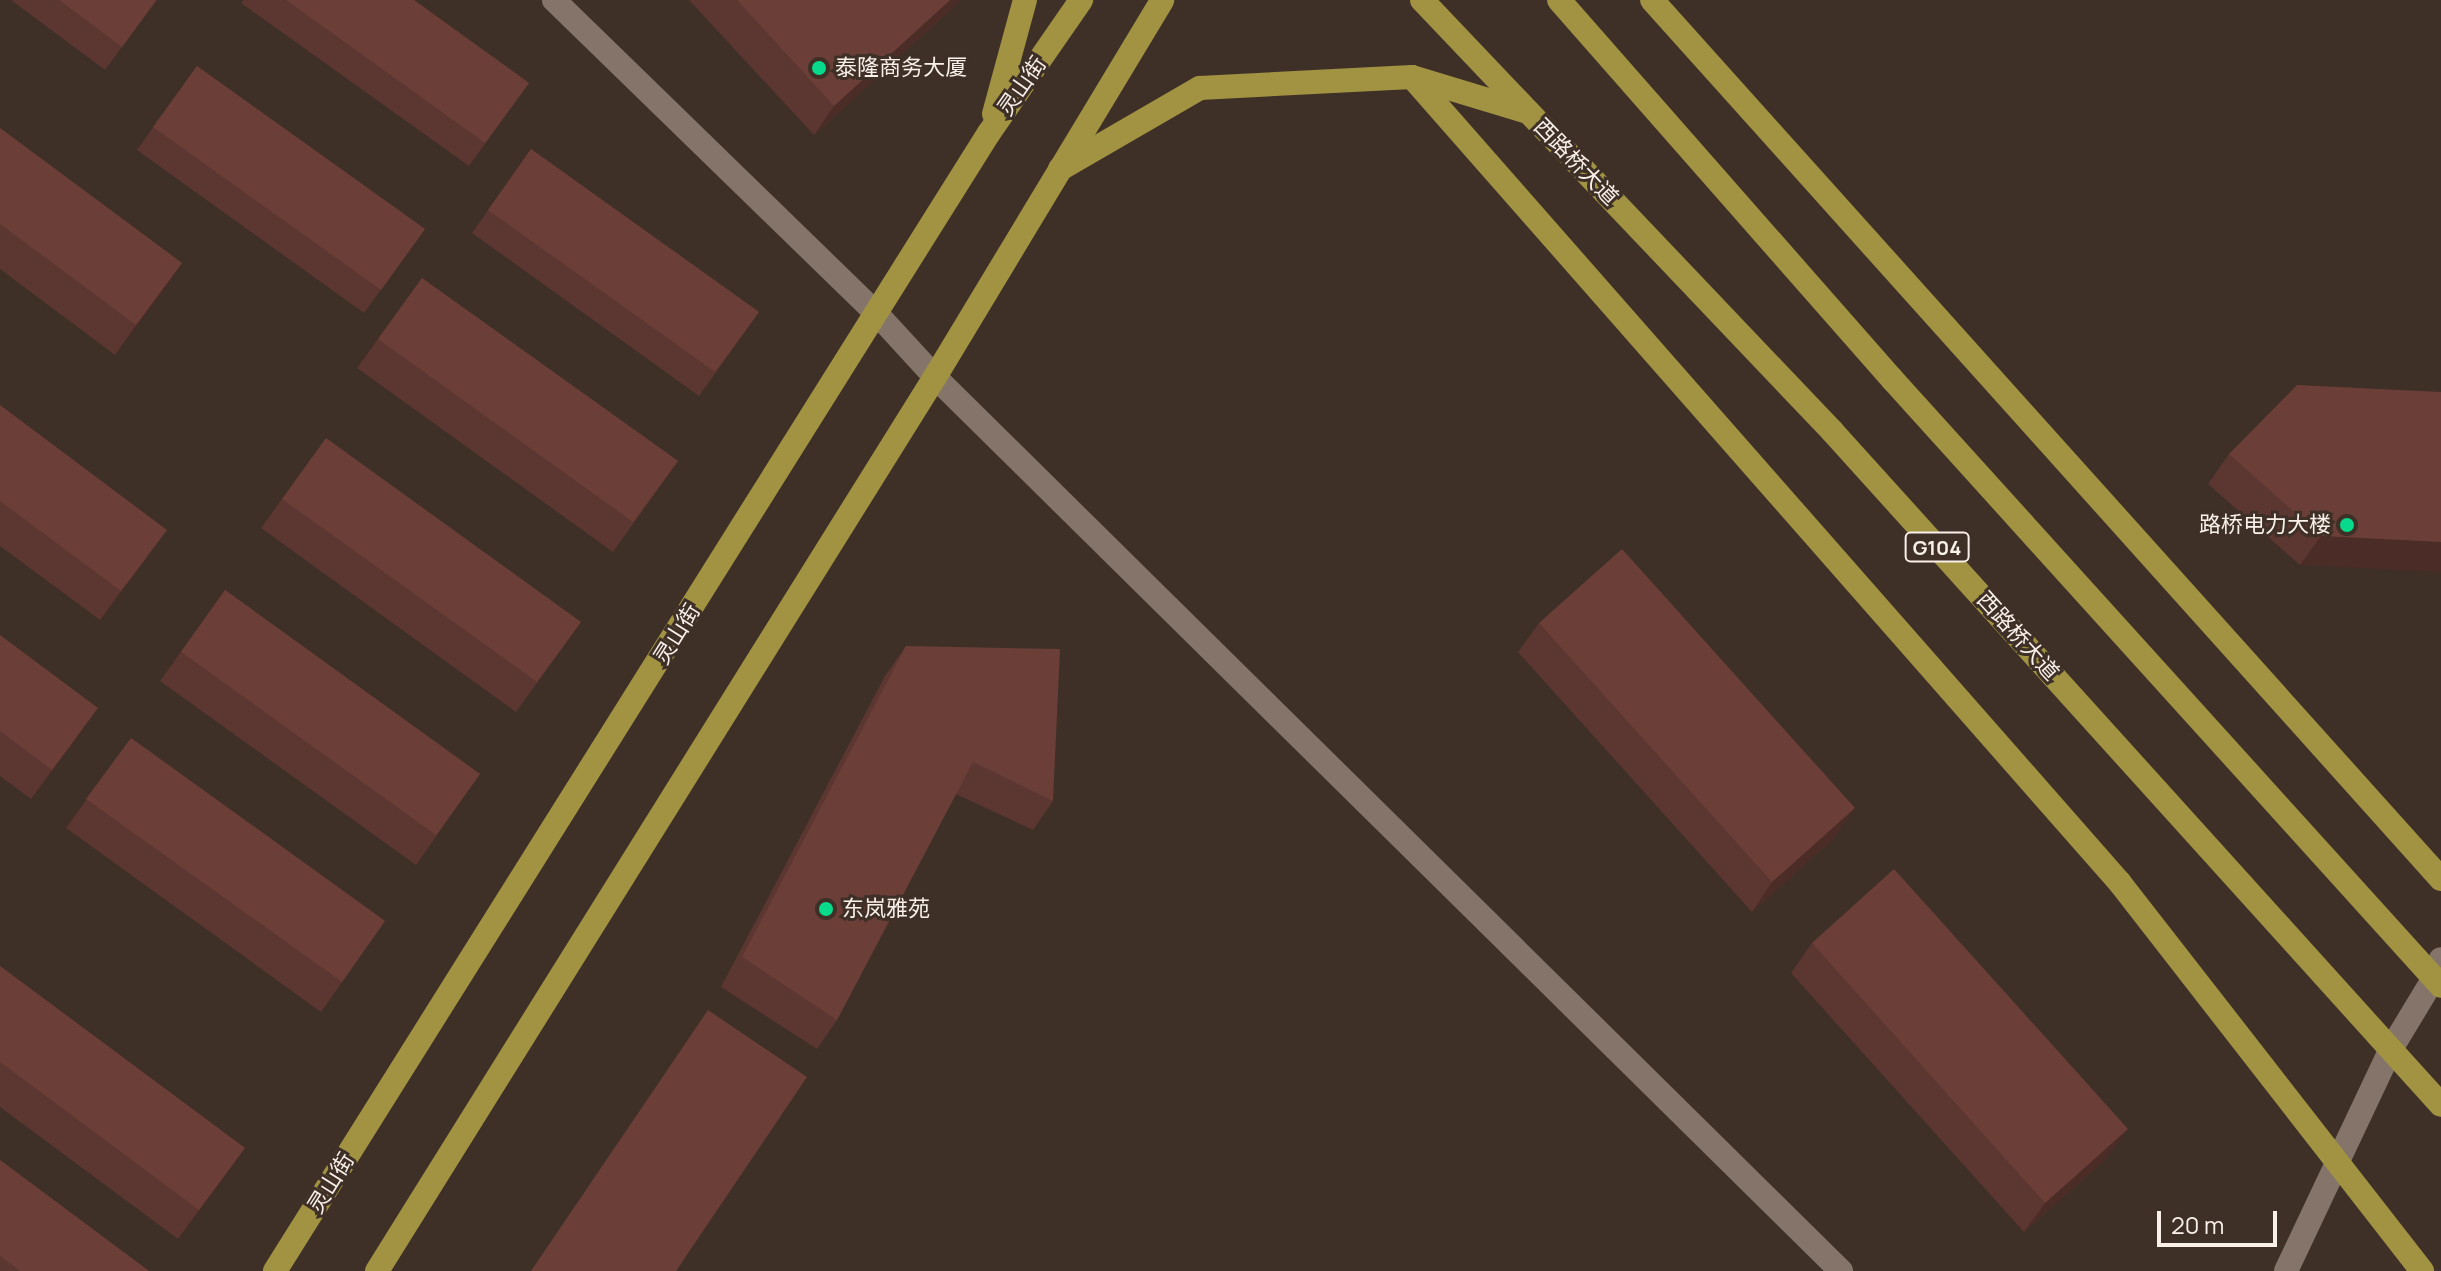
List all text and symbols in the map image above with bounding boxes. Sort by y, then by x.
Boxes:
street label: 灵山街 [992,51,1052,121]
place label: 泰隆商务大厦 [835,55,967,81]
marker: 泰隆商务大厦 [810,59,828,77]
street label: 西路桥大道 [1528,113,1624,211]
place label: 路桥电力大楼 [2199,512,2331,538]
marker: 路桥电力大楼 [2338,516,2356,534]
road number: G104 [1903,531,1971,563]
street label: 西路桥大道 [1971,586,2065,686]
street label: 灵山街 [648,599,706,669]
place label: 东岚雅苑 [842,896,930,922]
marker: 东岚雅苑 [817,900,835,918]
street label: 灵山街 [302,1148,360,1218]
scale bar [2161,1195,2281,1245]
text: 20 m [2171,1208,2224,1241]

